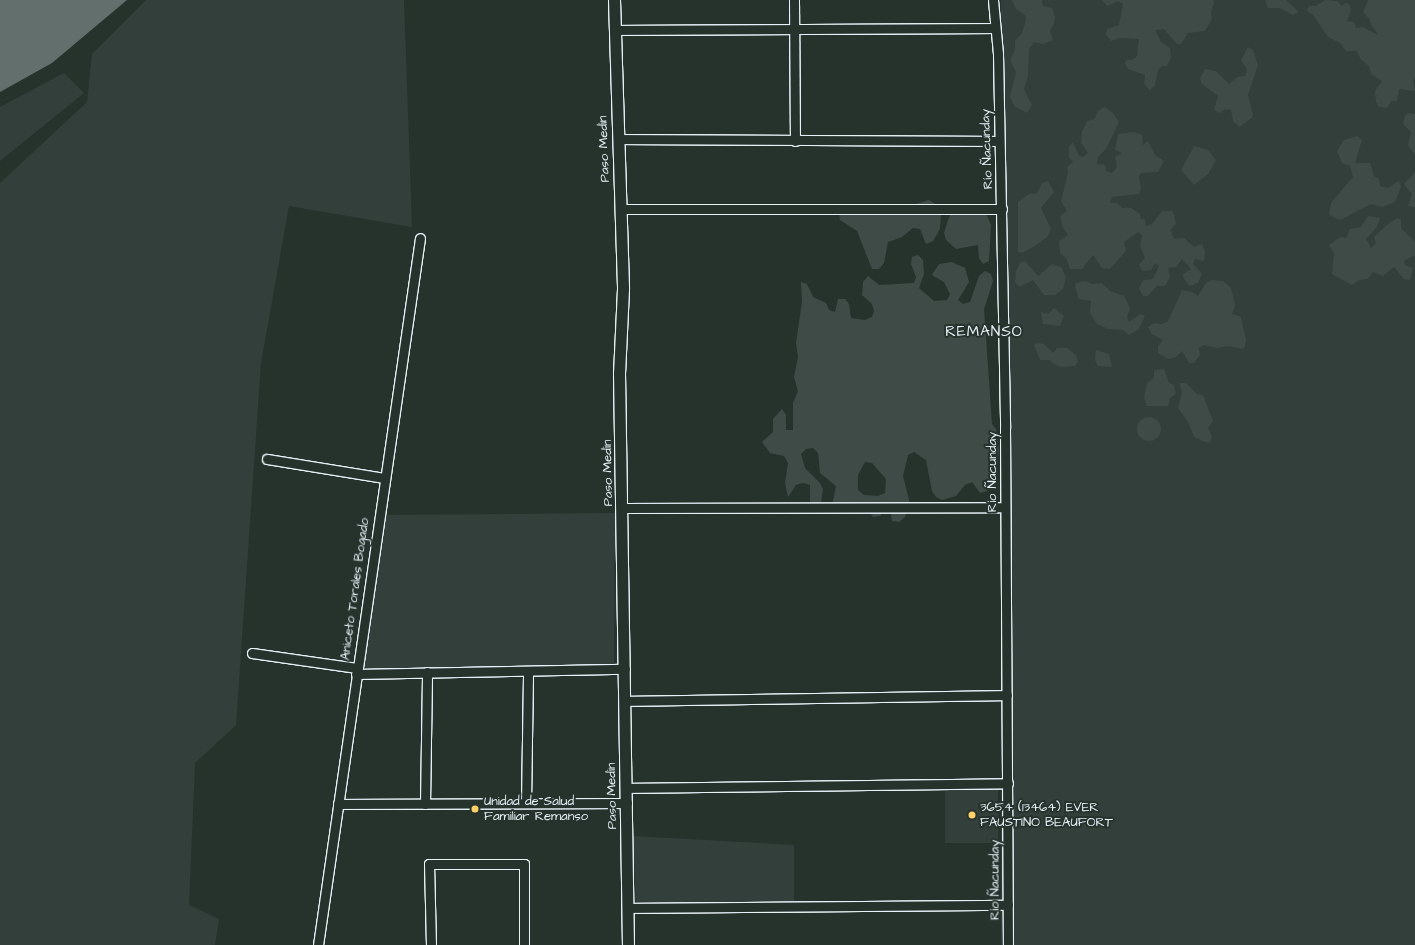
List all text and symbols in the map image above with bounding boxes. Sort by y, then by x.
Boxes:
street label: Río Ñacunday [978,109,996,189]
street label: Paso Medin [595,115,613,183]
district label: REMANSO [945,323,1023,341]
street label: Río Ñacunday [984,432,1000,512]
street label: Paso Medin [600,439,616,507]
street label: Aniceto Torales Bogado [337,517,373,661]
street label: Paso Medin [604,762,620,830]
place label: Unidad de Salud Familiar Remanso [484,794,588,825]
place label: 3654 (13464) EVER FAUSTINO BEAUFORT [980,800,1113,831]
marker: Unidad de Salud Familiar Remanso [469,803,481,815]
marker: 3654 (13464) EVER FAUSTINO BEAUFORT [967,810,977,820]
street label: Río Ñacunday [987,840,1003,920]

